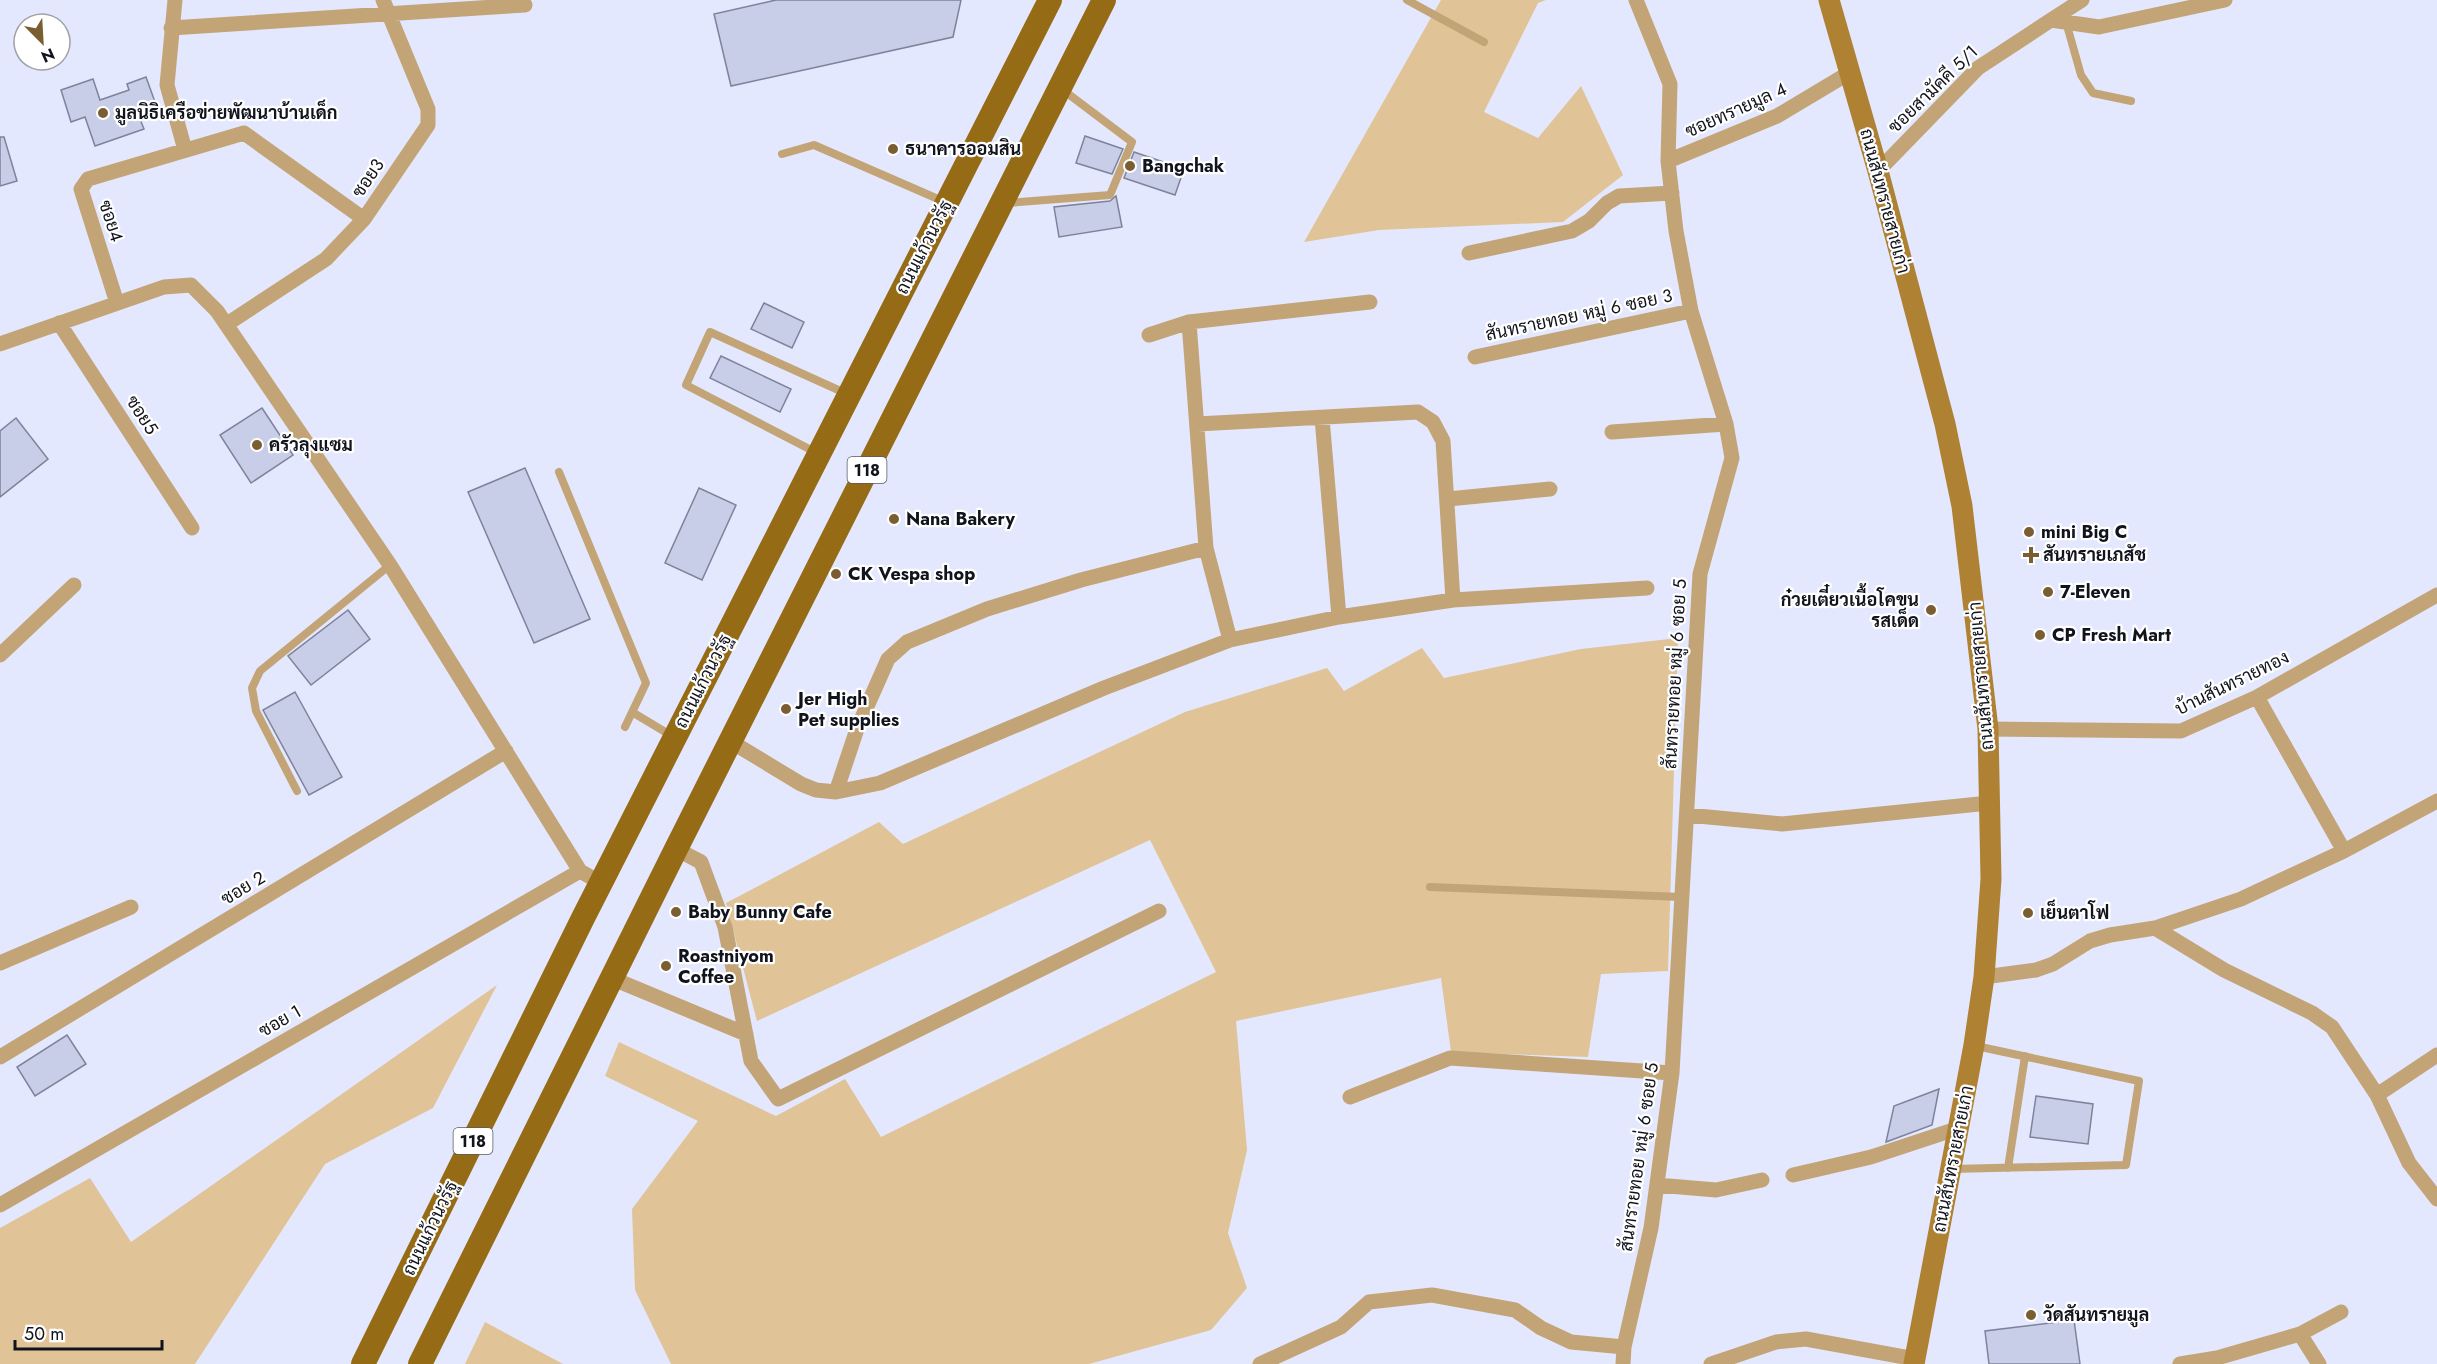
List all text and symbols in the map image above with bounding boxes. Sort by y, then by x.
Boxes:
north arrow [12,12,72,72]
street label: ซอยสามัคคี 5/1 [1882,39,1984,139]
text: N [37,42,58,68]
street label: ซอยทรายมูล 4 [1681,76,1791,144]
place label: มูลนิธิเครือข่ายพัฒนาบ้านเด็ก [115,99,338,126]
marker: มูลนิธิเครือข่ายพัฒนาบ้านเด็ก [96,106,110,120]
street label: ถนนสันทรายสายเก่า [1853,126,1917,276]
place label: ธนาคารออมสิน [905,136,1021,162]
marker: ธนาคารออมสิน [886,142,900,156]
street label: ซอย3 [346,153,391,203]
place label: Bangchak [1142,153,1225,179]
marker: Bangchak [1123,159,1137,173]
street label: ถนนแก้วนวรัฐ [889,195,959,299]
street label: ซอย4 [92,197,130,245]
street label: สันทรายทอย หมู่ 6 ซอย 3 [1483,282,1675,348]
street label: ซอย5 [120,390,164,440]
place label: ครัวลุงแซม [269,432,353,459]
marker: ครัวลุงแซม [250,438,264,452]
road number: 118 [848,457,886,483]
place label: Nana Bakery [906,506,1015,532]
marker: Nana Bakery [887,512,901,526]
place label: mini Big C [2041,519,2127,545]
marker: mini Big C [2022,525,2036,539]
place label: สันทรายเภสัช [2043,542,2146,568]
marker: สันทรายเภสัช [2024,548,2038,562]
place label: CK Vespa shop [848,561,975,587]
marker: CK Vespa shop [829,567,843,581]
street label: สันทรายทอย หมู่ 6 ซอย 5 [1657,578,1693,770]
place label: 7-Eleven [2060,579,2131,605]
place label: ก๋วยเตี๋ยวเนื้อโคขุน รสเด็ด [1781,583,1919,634]
marker: 7-Eleven [2041,585,2055,599]
street label: ถนนสันทรายสายเก่า [1962,601,2000,751]
marker: ก๋วยเตี๋ยวเนื้อโคขุน รสเด็ด [1924,603,1938,617]
place label: CP Fresh Mart [2052,622,2171,648]
marker: CP Fresh Mart [2033,628,2047,642]
street label: ถนนแก้วนวรัฐ [668,629,738,733]
street label: บ้านสันทรายทอง [2171,644,2293,722]
place label: Jer High Pet supplies [795,686,899,733]
marker: Jer High Pet supplies [779,702,793,716]
street label: ซอย 2 [216,865,270,911]
place label: Baby Bunny Cafe [688,899,832,925]
place label: เย็นตาโฟ [2040,899,2109,926]
marker: Baby Bunny Cafe [669,905,683,919]
marker: เย็นตาโฟ [2021,906,2035,920]
place label: Roastniyom Coffee [678,943,774,990]
marker: Roastniyom Coffee [659,959,673,973]
street label: ซอย 1 [254,998,306,1044]
street label: สันทรายทอย หมู่ 6 ซอย 5 [1613,1061,1665,1253]
street label: ถนนสันทรายสายเก่า [1926,1083,1980,1235]
road number: 118 [454,1128,492,1154]
street label: ถนนแก้วนวรัฐ [396,1176,464,1280]
place label: วัดสันทรายมูล [2043,1302,2149,1328]
marker: วัดสันทรายมูล [2024,1308,2038,1322]
scale bar [15,1313,162,1351]
text: 50 m [24,1321,64,1347]

